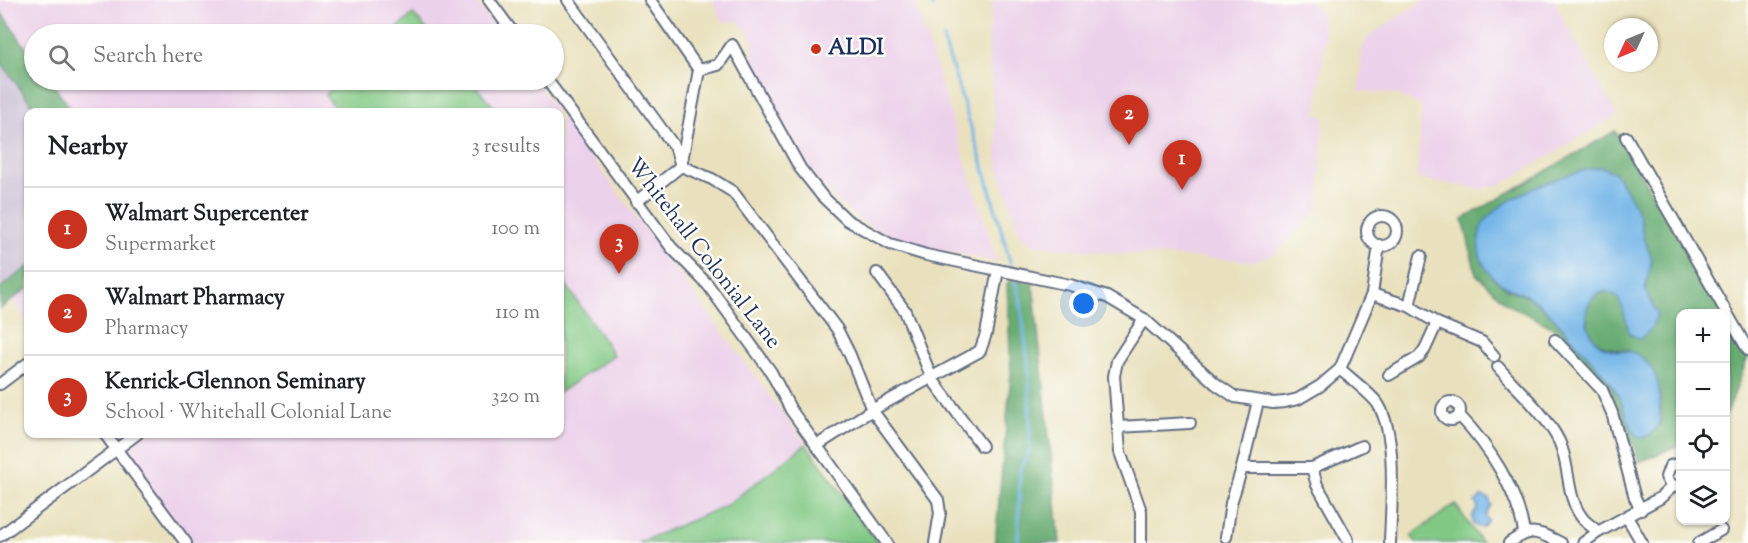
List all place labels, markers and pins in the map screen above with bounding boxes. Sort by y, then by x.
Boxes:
place label: ALDI [828,33,885,65]
marker: ALDI [809,42,823,56]
pin: 2 [1110,96,1148,145]
pin: 1 [1162,140,1202,190]
pin: 3 [600,224,638,274]

